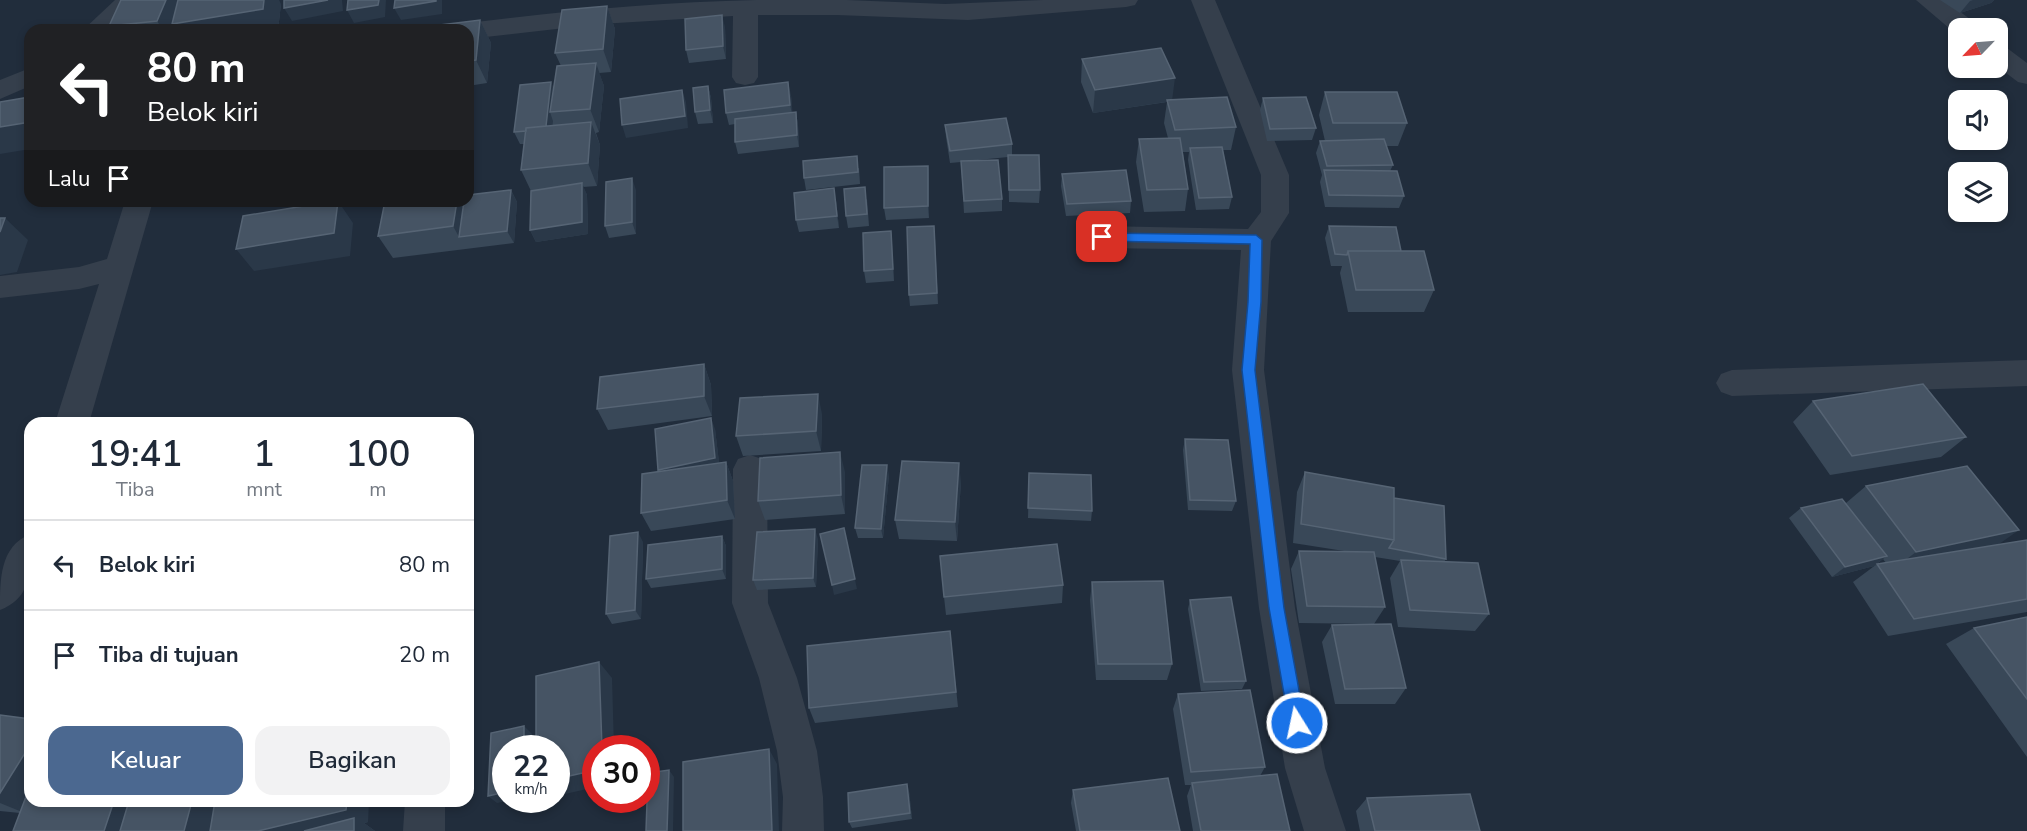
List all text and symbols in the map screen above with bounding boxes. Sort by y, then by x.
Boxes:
north arrow [1948,18,2008,78]
map controls [1948,18,2008,222]
text: 80 m [147,40,246,97]
icon: left [48,48,126,126]
button: sound [1948,90,2008,150]
text: Belok kiri [147,94,259,131]
icon: arrive [102,162,135,195]
button: layers [1948,162,2008,222]
text: Lalu [48,164,90,194]
pin [1076,211,1127,262]
icon: arrive [1085,220,1118,253]
text: 19:41 [88,430,183,479]
text: 1 [253,430,275,479]
text: 100 [345,430,410,479]
text: Tiba [116,476,155,503]
text: mnt [246,476,282,503]
text: m [369,476,386,503]
icon: left [48,549,81,582]
text: Belok kiri [99,550,195,580]
text: 80 m [399,550,450,580]
icon: arrive [48,639,81,672]
text: Tiba di tujuan [99,640,239,670]
text: 20 m [399,640,450,670]
position arrow [1265,691,1329,755]
button: Keluar [48,726,243,795]
button: Bagikan [255,726,450,795]
speed limit sign: 30 [582,735,660,813]
text: 22 [513,746,549,787]
text: km/h [514,779,548,799]

